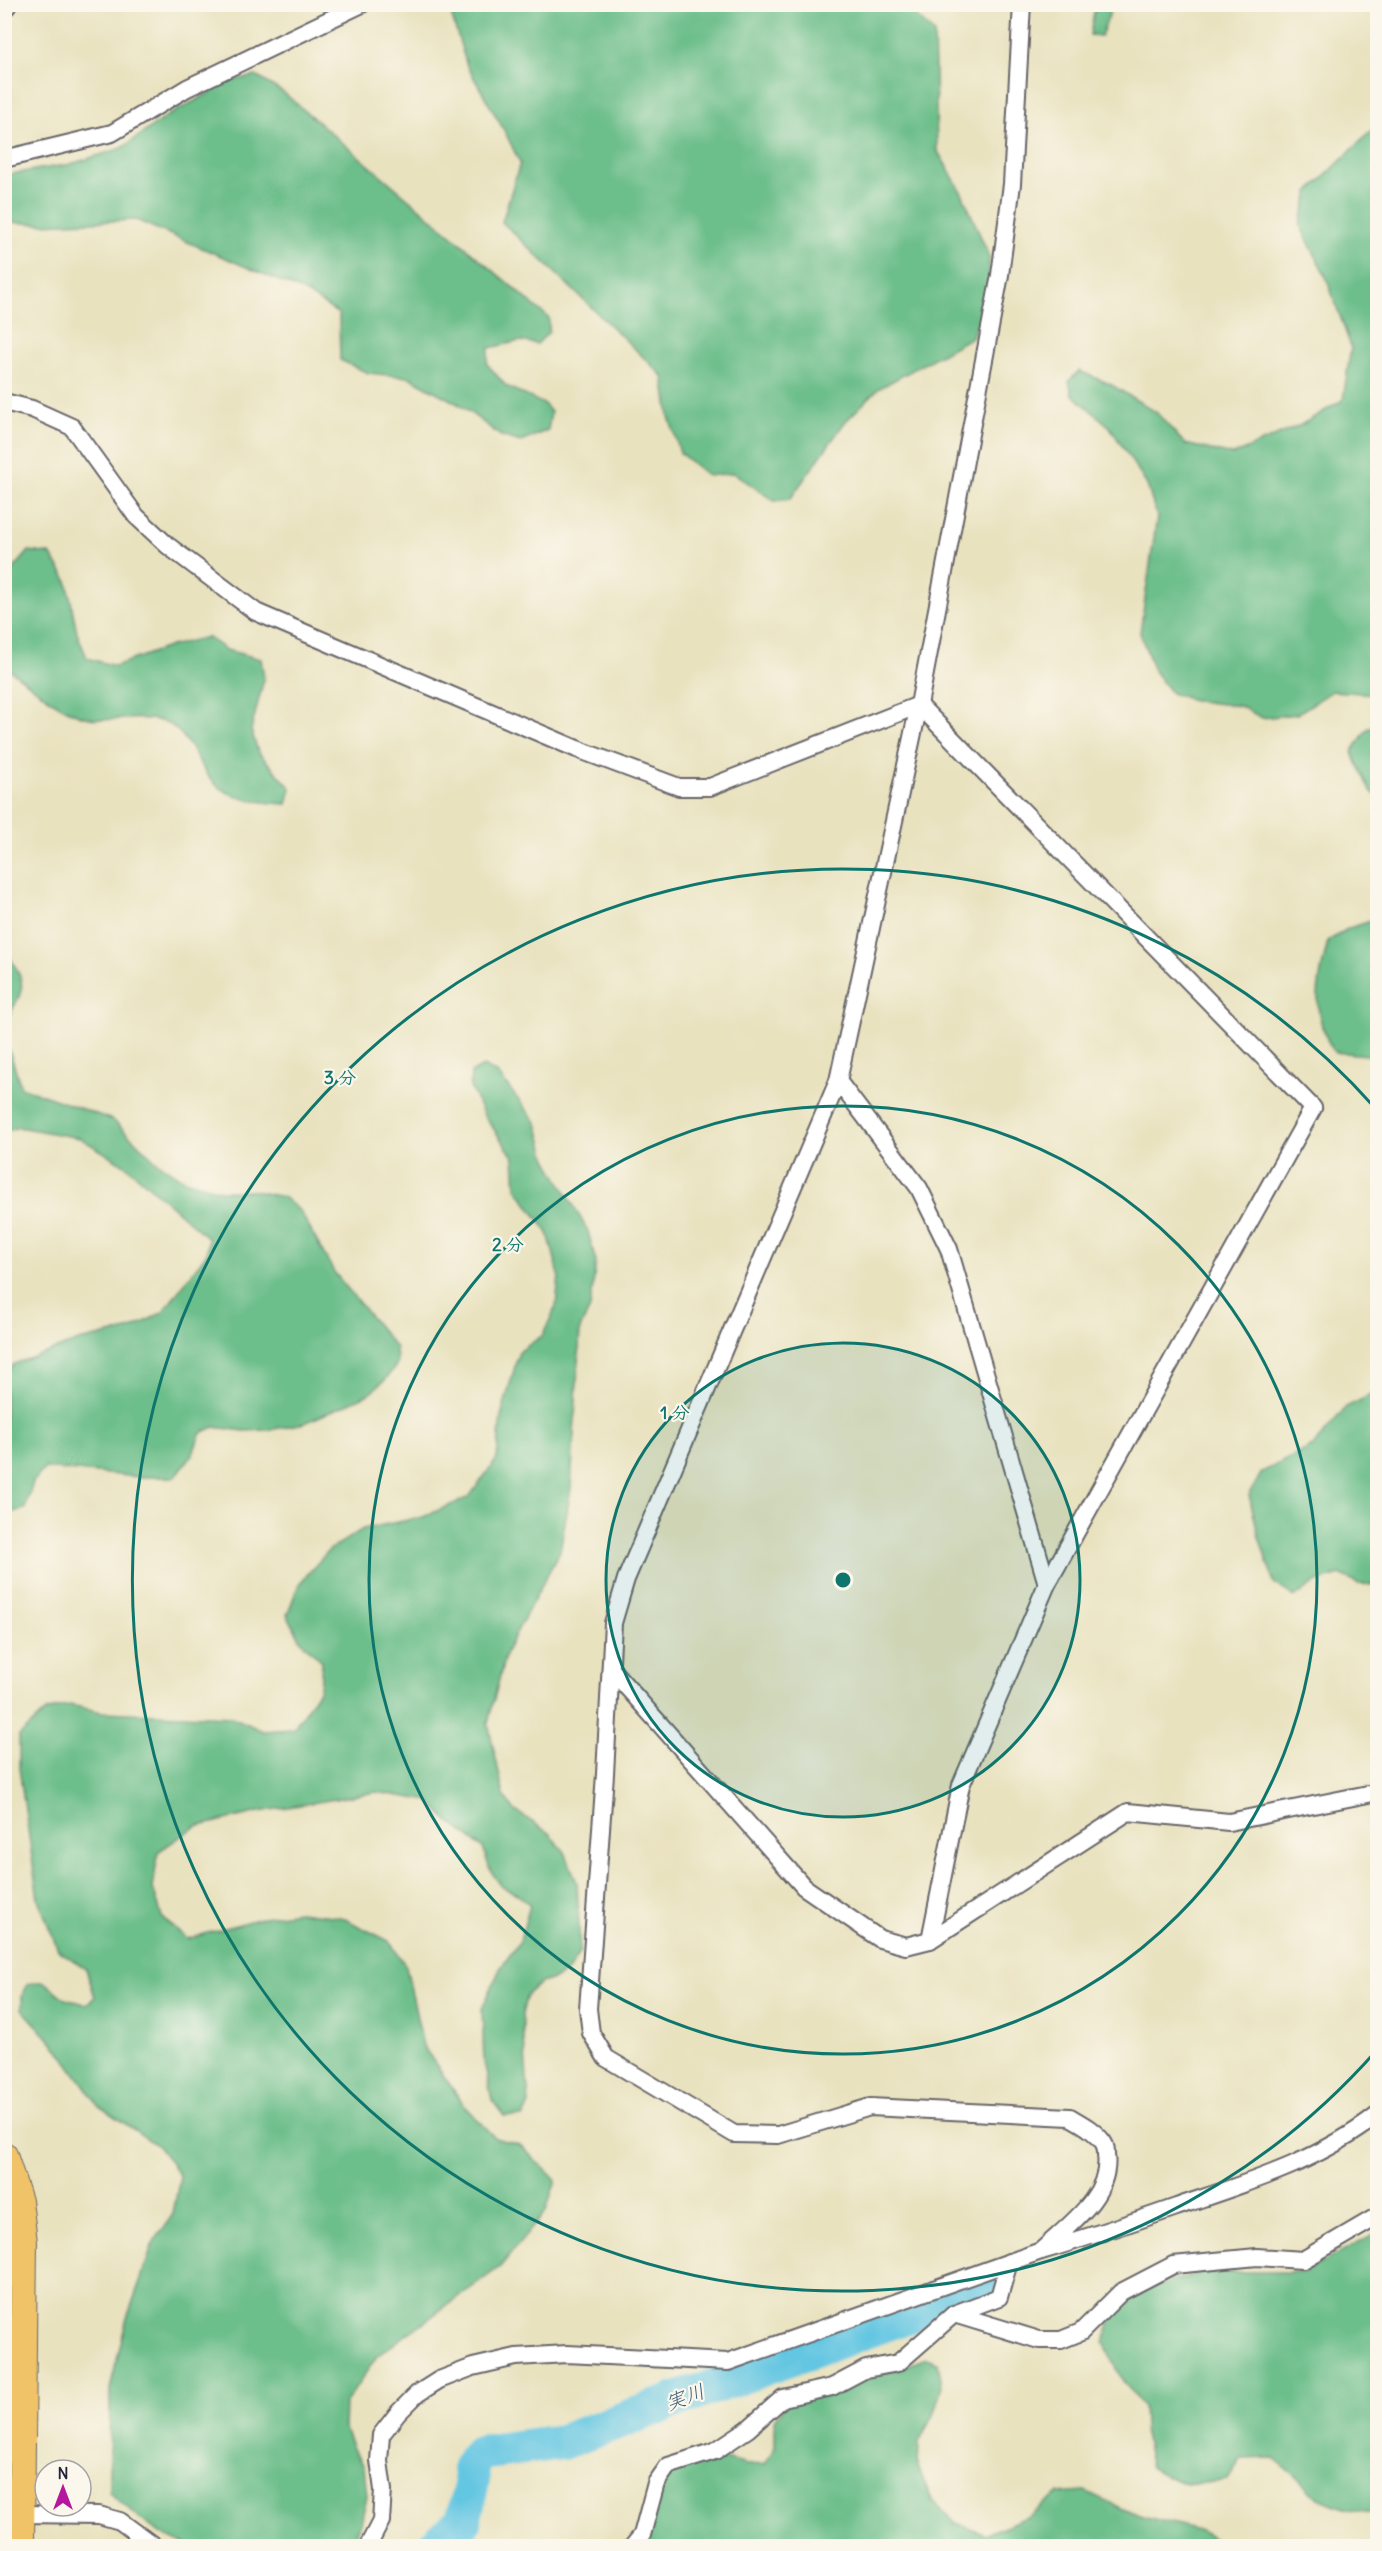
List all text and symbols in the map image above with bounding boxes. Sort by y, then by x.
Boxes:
text: 3 分 [324,1066,356,1089]
text: 2 分 [492,1233,524,1256]
text: 1 分 [660,1401,690,1424]
centre of rings [833,1570,853,1590]
water label: 実川 [662,2378,708,2415]
north arrow [33,2458,93,2518]
text: N [57,2463,69,2483]

